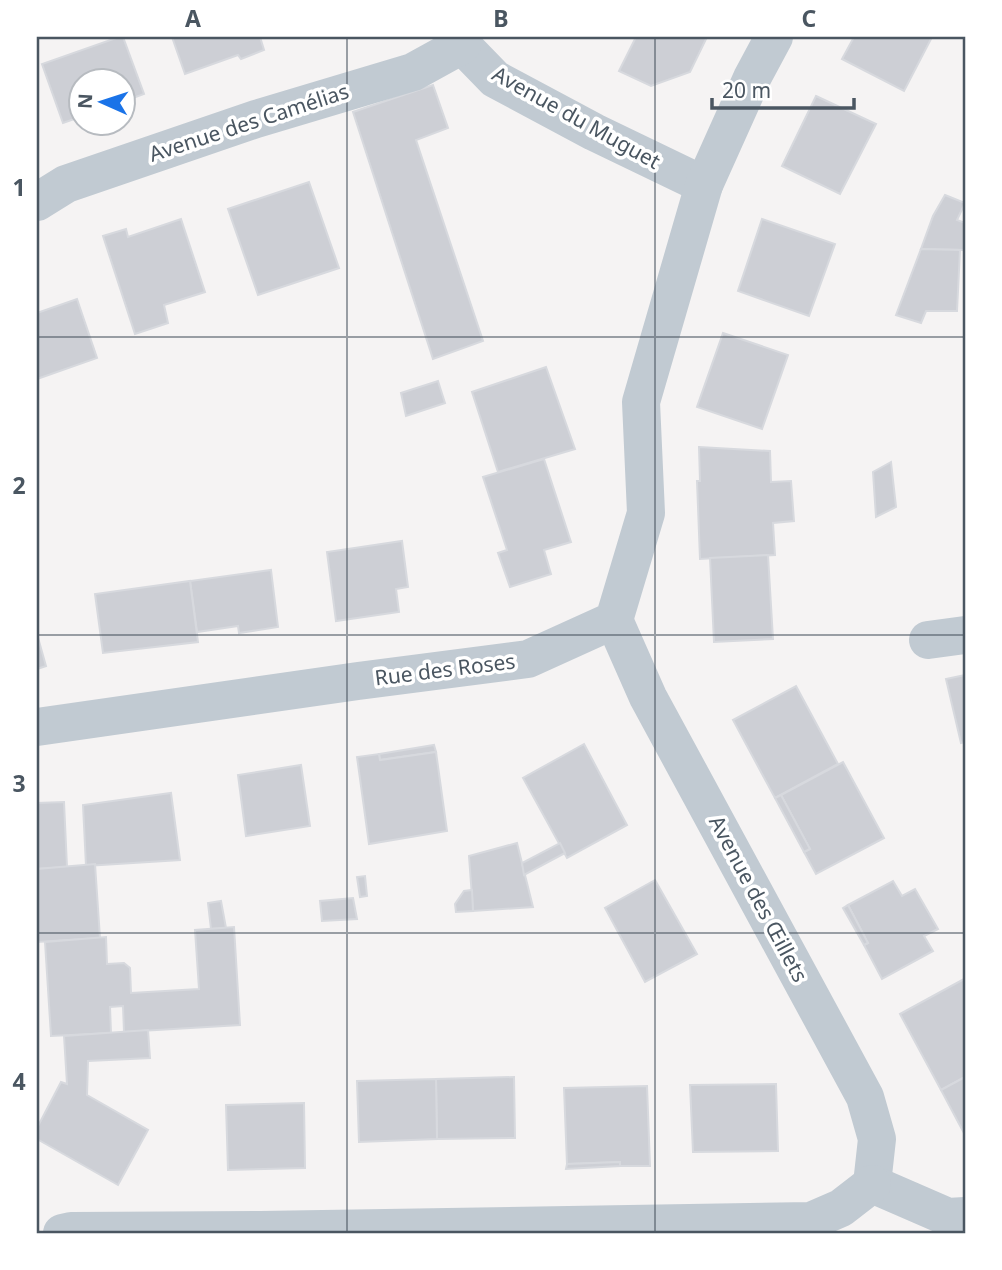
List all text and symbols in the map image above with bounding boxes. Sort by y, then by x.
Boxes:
text: A [185,2,201,34]
text: B [493,2,509,34]
text: C [802,2,817,34]
street label: Avenue du Muguet [488,59,666,175]
north arrow [66,66,136,136]
scale bar [712,66,853,110]
street label: Avenue des Camélias [145,76,352,168]
text: 20 m [722,76,771,104]
text: N [72,93,98,110]
text: 1 [12,171,26,203]
text: 2 [12,469,26,501]
street label: Rue des Roses [373,646,517,692]
text: 3 [12,767,26,799]
street label: Avenue des Œillets [703,810,815,987]
text: 4 [12,1065,26,1097]

